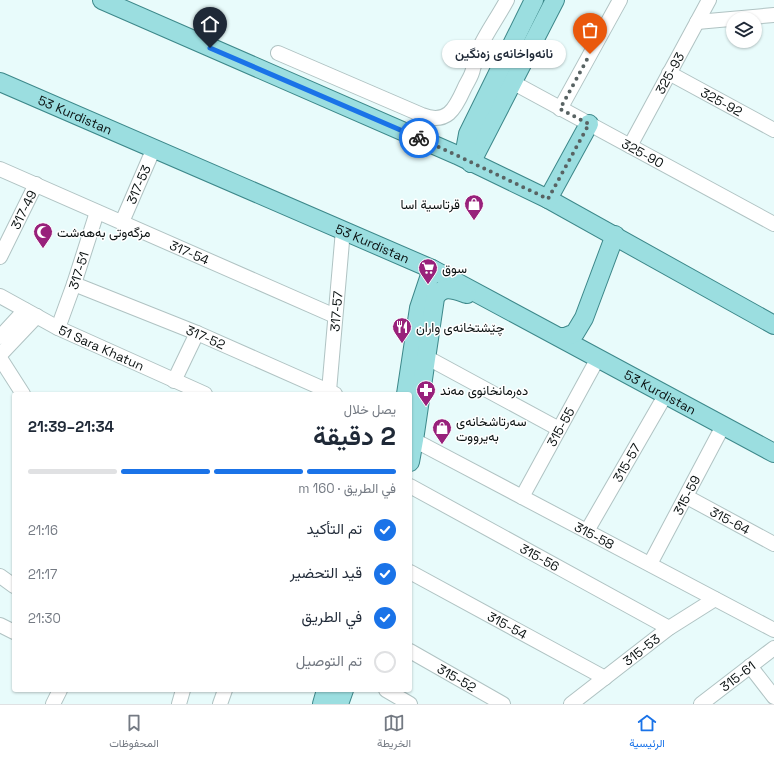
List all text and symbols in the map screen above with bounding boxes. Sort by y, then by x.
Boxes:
pin [193,7.0,227,48]
map controls [726,12,762,48]
button: layers [726,12,762,48]
icon: home [199,13,221,35]
pin [573,13,607,54]
icon: bag [579,19,601,41]
callout: نانەواخانەی زەنگین [442,40,566,68]
text: نانەواخانەی زەنگین [455,45,553,62]
street label: 325-93 [651,49,688,97]
street label: 325-92 [698,83,746,120]
street label: 53 Kurdistan [36,91,115,138]
courier [399,118,439,158]
icon: bike [408,127,430,149]
street label: 325-90 [619,135,667,171]
street label: 317-53 [122,162,154,207]
street label: 317-49 [7,187,40,232]
shop icon: قرتاسیة اسا [463,193,485,221]
place label: قرتاسیة اسا [401,196,460,213]
street label: 53 Kurdistan [333,220,412,267]
mosque icon: مزگەوتی بەهەشت [32,221,54,249]
place label: مزگەوتی بەهەشت [57,224,151,241]
street label: 317-54 [167,236,212,268]
street label: 317-51 [64,249,92,292]
supermarket icon: سوق [417,257,439,285]
place label: سوق [442,260,467,277]
street label: 317-57 [326,290,346,332]
restaurant icon: چێشتخانەی واران [391,316,413,344]
place label: چێشتخانەی واران [416,319,505,337]
street label: 51 Sara Khatun [56,321,147,374]
street label: 317-52 [184,321,228,353]
street label: 53 Kurdistan [621,366,699,418]
pharmacy icon: دەرمانخانوی مەند [415,379,437,407]
place label: دەرمانخانوی مەند [440,382,528,399]
text: يصل خلال [344,401,396,418]
street label: 315-55 [543,404,578,449]
place label: سەرتاشخانەی بەیرووت [456,413,526,445]
text: 21:34–21:39 [28,417,114,436]
shop icon: سەرتاشخانەی بەیرووت [431,417,453,445]
text: 2 دقيقة [313,419,396,453]
street label: 315-57 [609,440,644,485]
street label: 315-59 [669,472,704,518]
text: في الطريق · 160 m [298,480,396,497]
street label: 315-64 [707,503,753,538]
street label: 315-58 [572,518,617,553]
text: تم التأكيد [306,519,362,538]
icon: check [374,519,396,541]
text: 21:16 [28,522,58,539]
street label: 315-56 [517,539,563,575]
text: قيد التحضير [290,563,362,582]
icon: check [374,563,396,585]
text: 21:17 [28,566,57,583]
text: في الطريق [302,607,362,626]
icon: check [374,607,396,629]
street label: 315-54 [485,607,530,643]
text: 21:30 [28,610,61,627]
street label: 315-53 [619,630,663,669]
text: تم التوصيل [296,651,362,670]
street label: 315-61 [716,657,759,695]
street label: 315-52 [434,660,480,696]
tab: المحفوظات [109,712,159,753]
tab: الخريطة [377,712,411,753]
tab: الرئيسية [629,712,665,753]

